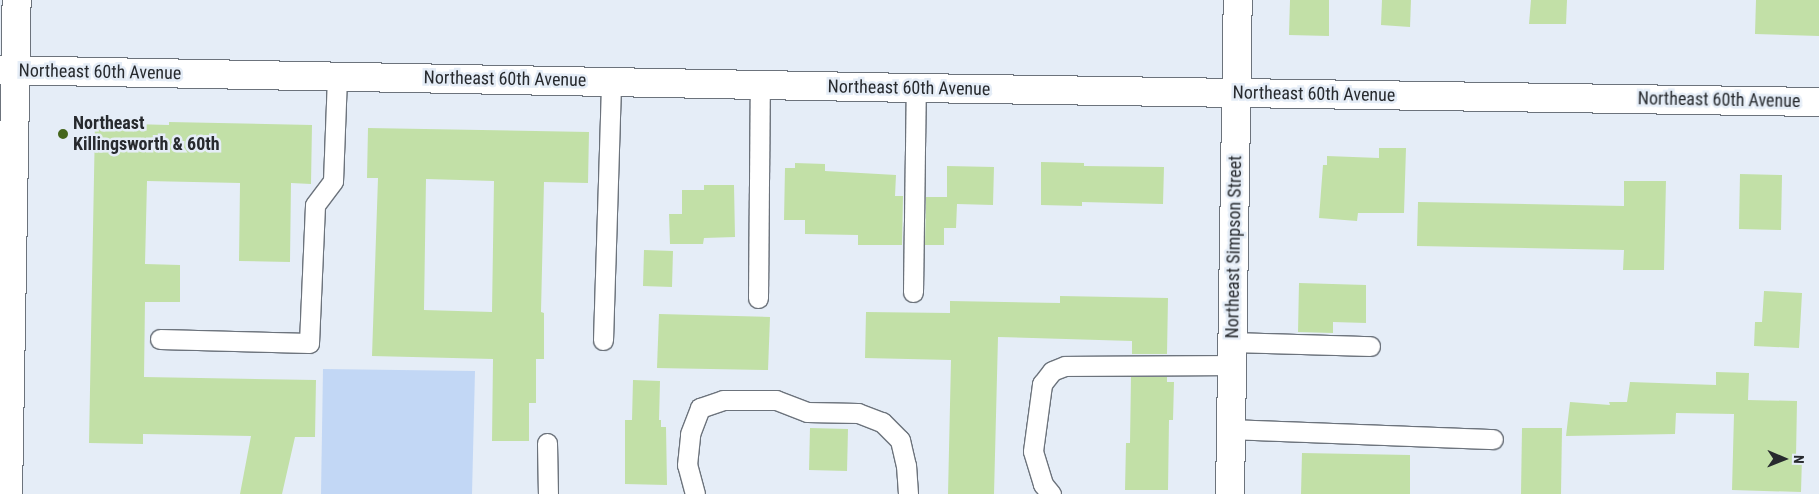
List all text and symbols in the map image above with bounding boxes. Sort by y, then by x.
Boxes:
street label: Northeast 60th Avenue [19,60,181,84]
street label: Northeast 60th Avenue [424,67,586,91]
street label: Northeast 60th Avenue [828,76,990,100]
street label: Northeast 60th Avenue [1233,82,1395,106]
street label: Northeast 60th Avenue [1638,88,1800,112]
place label: Northeast Killingsworth & 60th [73,113,220,156]
marker: Northeast Killingsworth & 60th [57,128,69,140]
street label: Northeast Simpson Street [1222,155,1246,339]
north arrow [1759,434,1809,484]
text: N [1791,455,1807,464]

